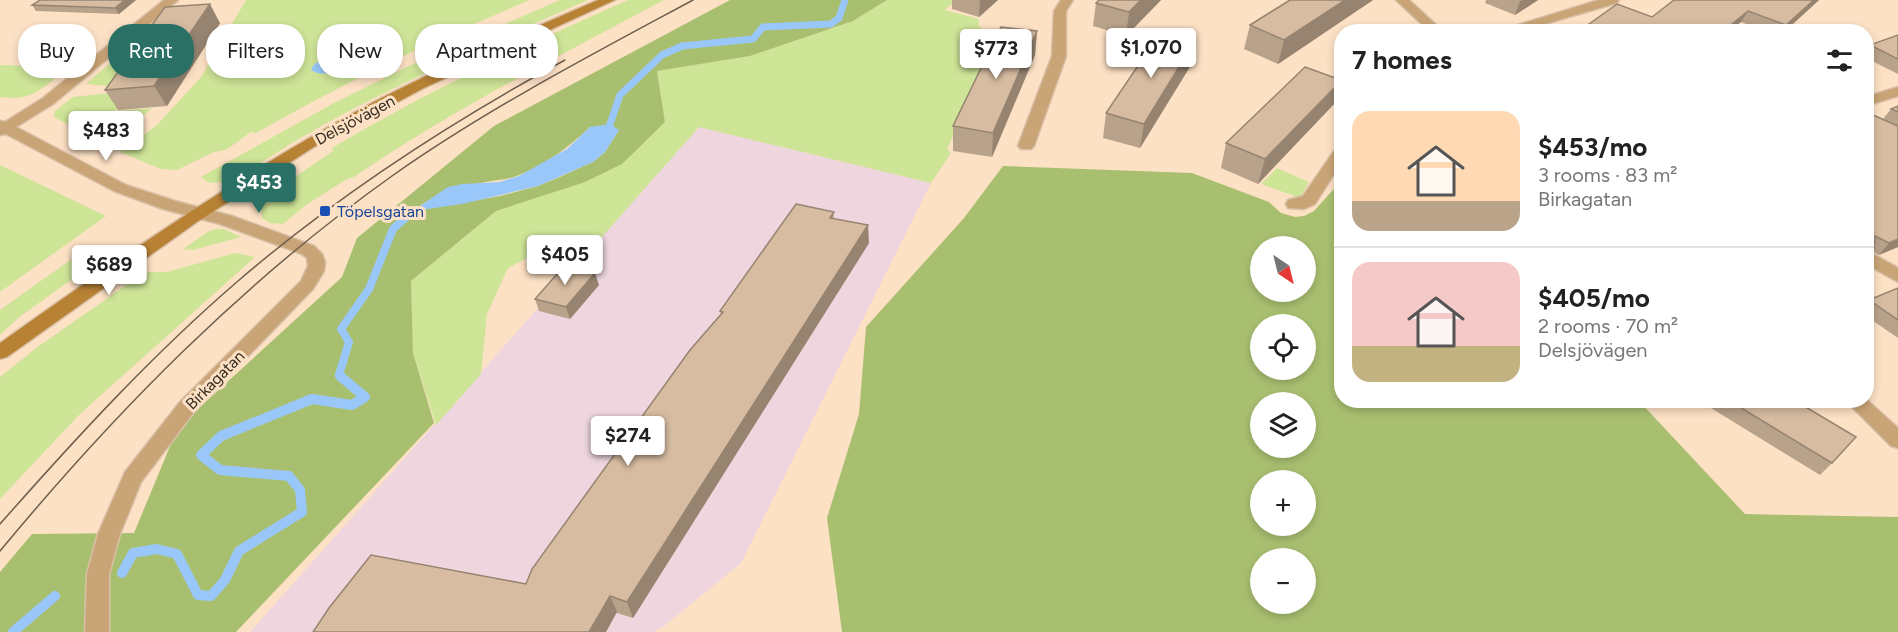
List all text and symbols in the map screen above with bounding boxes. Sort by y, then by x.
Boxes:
chip: Buy [18,24,96,78]
chip: Rent [108,24,194,78]
chip: Filters [206,24,305,78]
chip: New [317,24,403,78]
chip: Apartment [415,24,558,78]
pin: $1,070 [1102,28,1200,79]
pin: $773 [960,29,1032,80]
text: $1,070 [1120,35,1182,59]
text: $773 [974,36,1018,60]
text: 7 homes [1352,44,1452,76]
icon: filters [1823,44,1856,77]
street label: Delsjövägen [312,91,398,149]
pin: $483 [70,111,142,162]
text: $483 [82,118,130,142]
text: $453/mo [1538,131,1647,163]
icon: home [1400,135,1472,207]
pin: $453 [223,163,295,214]
text: 3 rooms · 83 m² [1538,163,1677,187]
text: $453 [236,170,282,194]
text: Birkagatan [1538,187,1632,211]
place label: Töpelsgatan [337,202,424,221]
marker: Töpelsgatan [318,204,332,218]
pin: $405 [529,235,601,286]
north arrow [1250,236,1316,302]
map controls [1250,236,1316,614]
text: $405 [541,242,589,266]
pin: $689 [73,245,145,296]
text: $689 [86,252,132,276]
text: $405/mo [1538,282,1650,314]
icon: home [1400,286,1472,358]
button: locate [1250,314,1316,380]
text: 2 rooms · 70 m² [1538,314,1678,338]
text: Delsjövägen [1538,338,1648,362]
street label: Birkagatan [182,347,248,413]
button: layers [1250,392,1316,458]
pin: $274 [592,416,664,467]
text: $274 [605,423,651,447]
button: + [1250,470,1316,536]
button: − [1250,548,1316,614]

